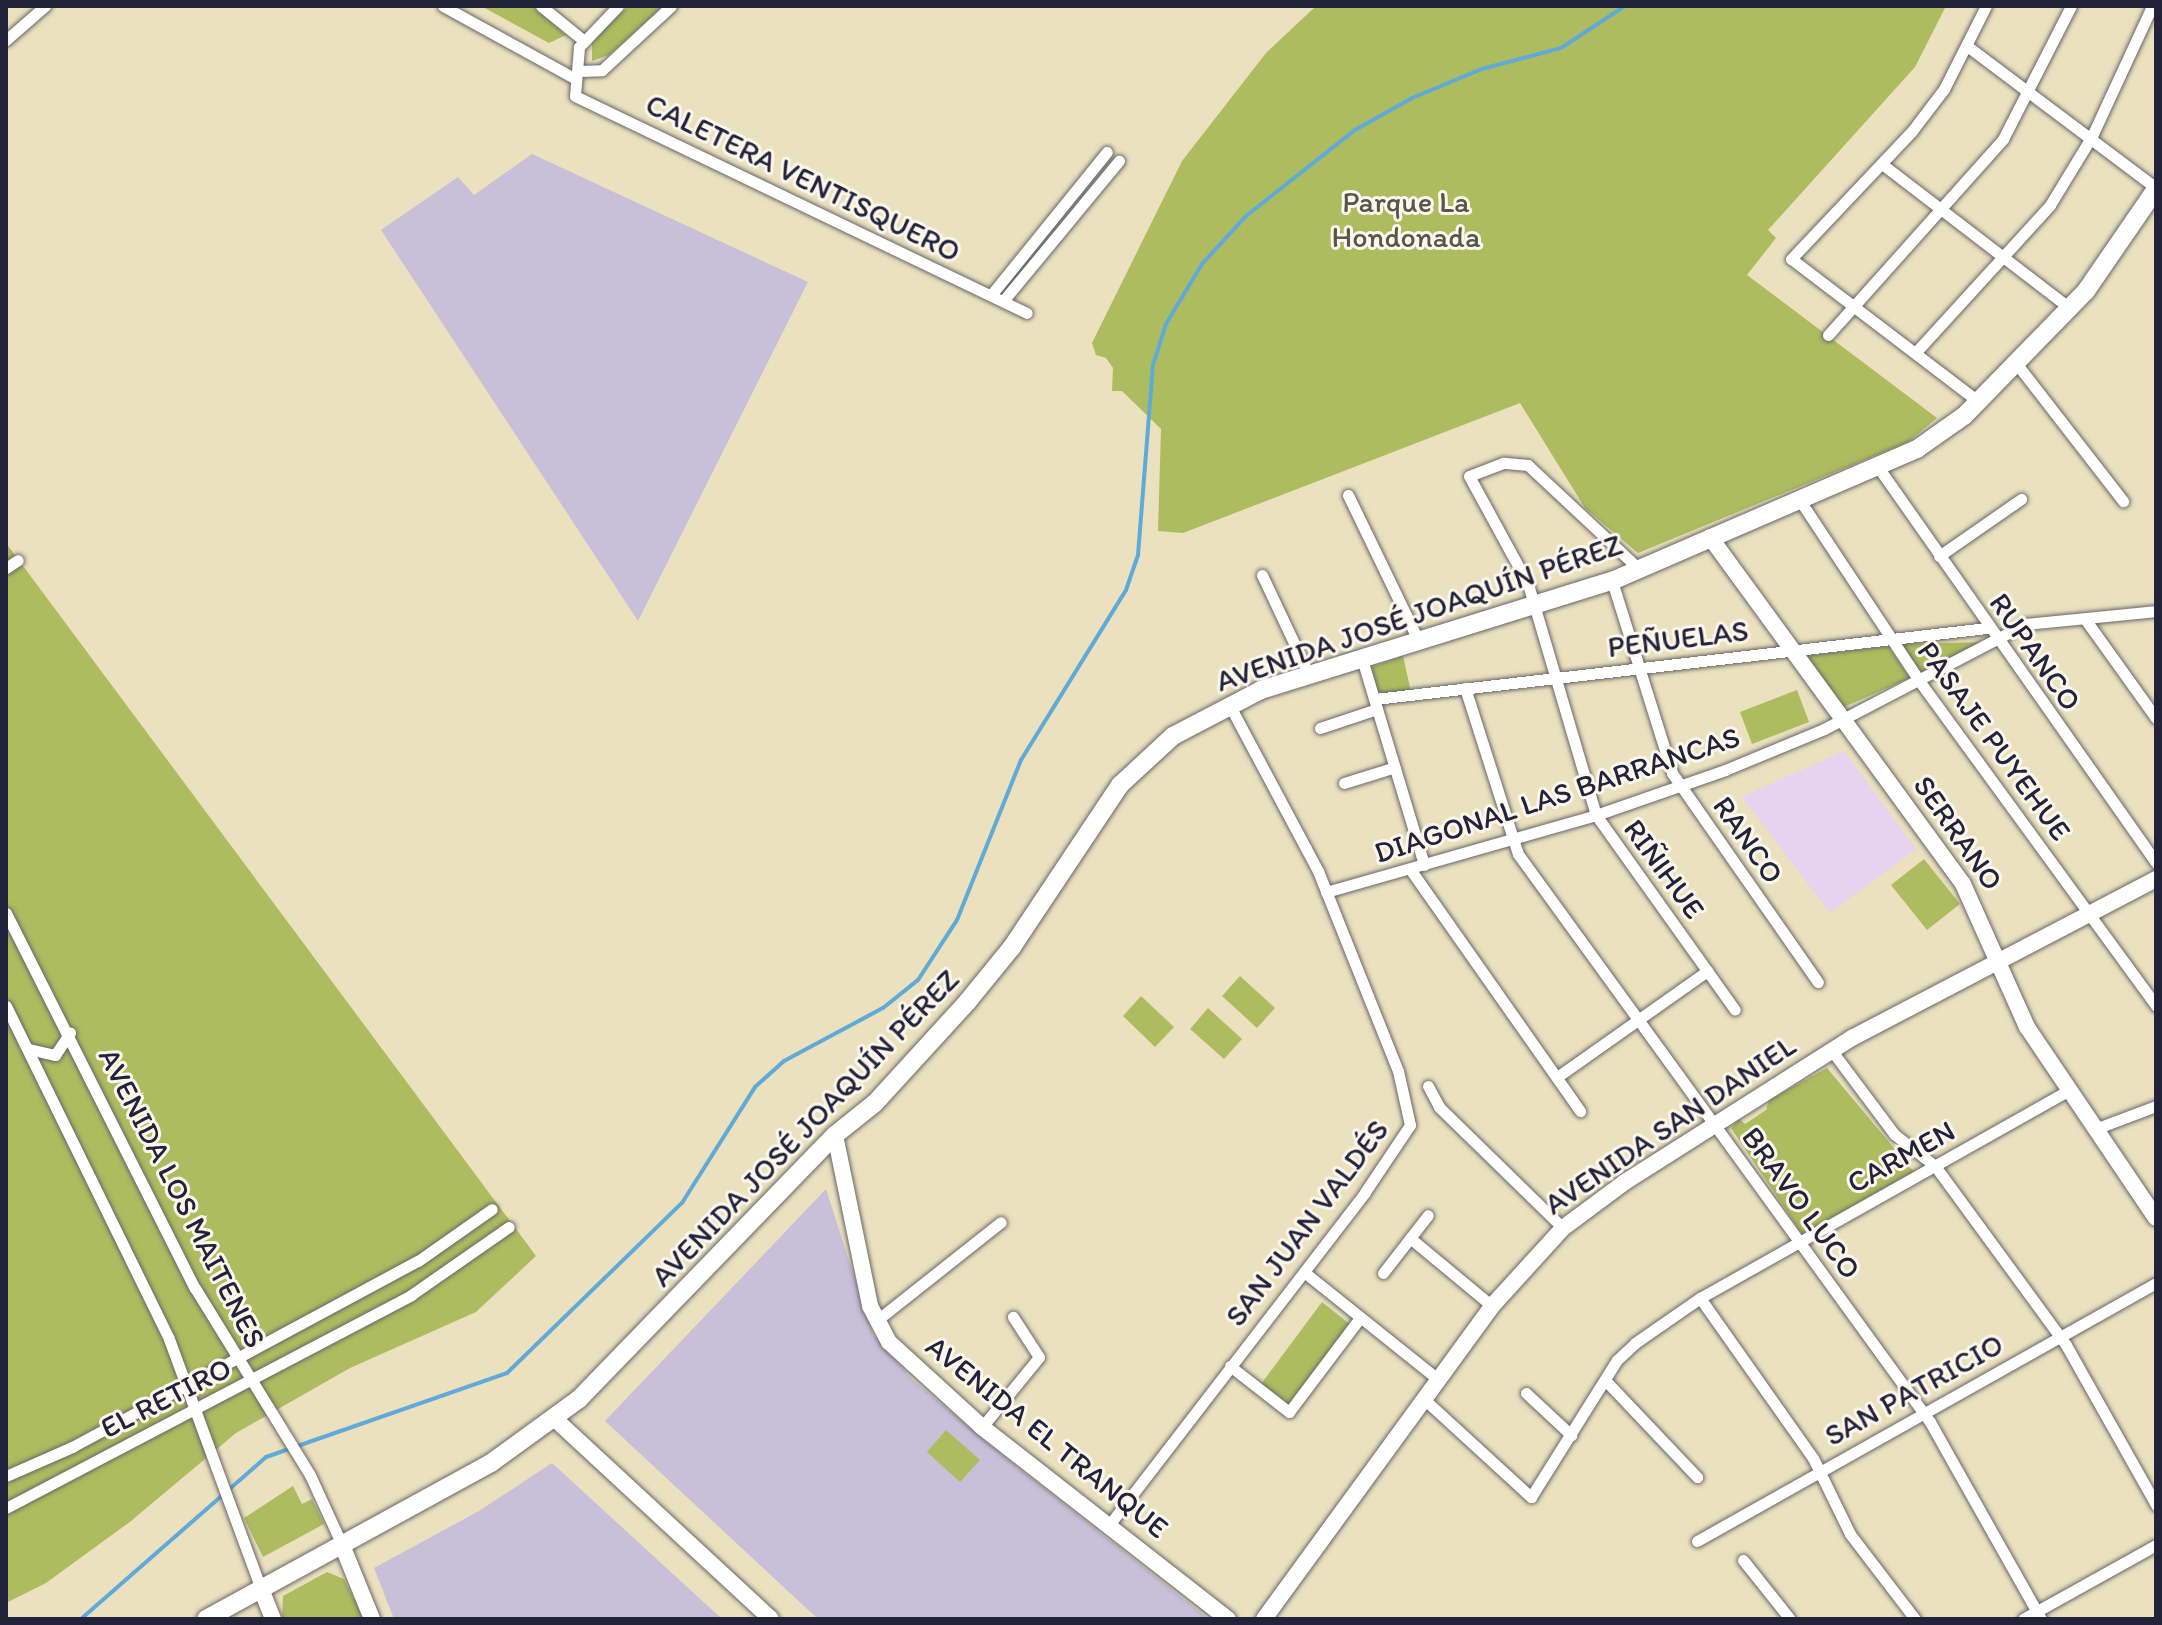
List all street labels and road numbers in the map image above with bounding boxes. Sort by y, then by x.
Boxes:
street label: CALETERA VENTISQUERO [641,87,965,269]
street label: AVENIDA JOSÉ JOAQUÍN PÉREZ [1211,526,1627,700]
street label: RUPANCO [1981,586,2089,718]
street label: PEÑUELAS [1606,613,1750,665]
street label: PASAJE PUYEHUE [1910,634,2078,848]
street label: DIAGONAL LAS BARRANCAS [1370,719,1744,871]
street label: SERRANO [1906,769,2010,897]
street label: RANCO [1705,789,1791,891]
street label: RIÑIHUE [1616,812,1712,926]
street label: AVENIDA JOSÉ JOAQUÍN PÉREZ [643,962,967,1294]
street label: AVENIDA SAN DANIEL [1539,1029,1801,1221]
street label: AVENIDA LOS MAITENES [92,1044,272,1352]
street label: SAN JUAN VALDÉS [1218,1113,1396,1333]
street label: CARMEN [1841,1113,1961,1201]
street label: BRAVO LUCO [1734,1120,1868,1286]
street label: SAN PATRICIO [1821,1327,2007,1453]
street label: AVENIDA EL TRANQUE [919,1328,1175,1546]
street label: EL RETIRO [96,1351,236,1445]

